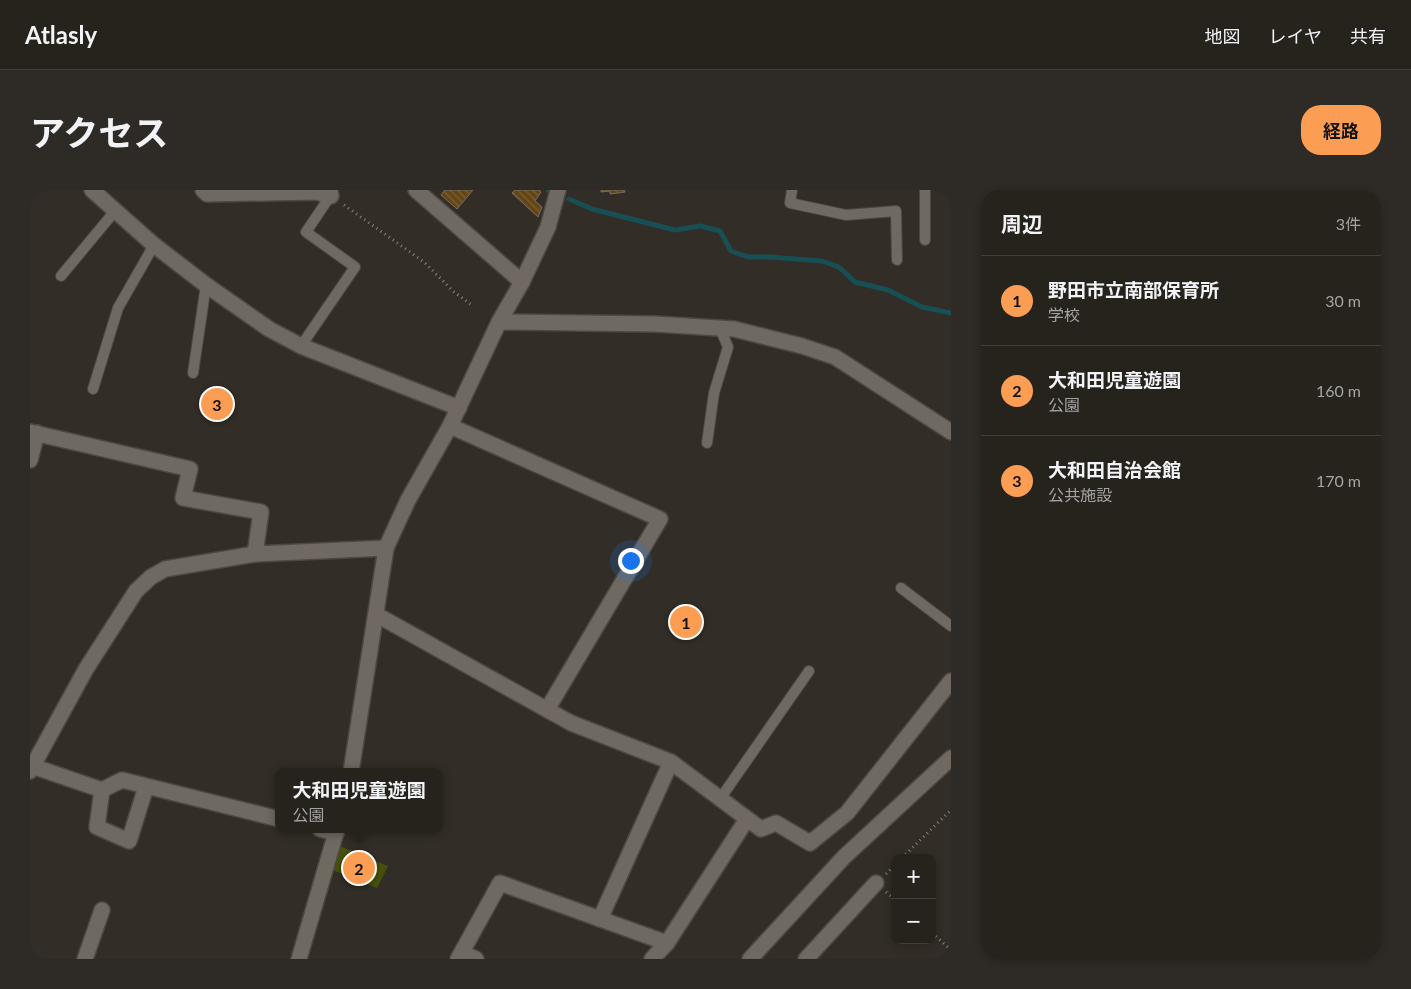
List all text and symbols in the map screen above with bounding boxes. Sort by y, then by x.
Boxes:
text: Atlasly [25,20,97,49]
text: 地図 [1205,25,1241,47]
text: レイヤ [1269,25,1322,47]
text: 共有 [1350,25,1386,47]
button: 経路 [1301,105,1381,155]
text: アクセス [30,111,168,153]
text: 周辺 [1001,211,1043,236]
text: 3件 [1336,214,1361,233]
text: 野田市立南部保育所 [1048,278,1219,301]
text: 1 [1012,291,1022,310]
text: 30 m [1325,291,1361,310]
text: 学校 [1048,305,1080,324]
text: 大和田児童遊園 [1048,368,1181,391]
text: 2 [1012,381,1022,400]
text: 160 m [1316,381,1361,400]
pin: 3 [201,385,233,423]
text: 公園 [1048,395,1080,414]
text: 大和田自治会館 [1048,458,1181,481]
text: 3 [1012,471,1022,490]
text: 170 m [1316,471,1361,490]
text: 公共施設 [1048,485,1112,504]
your location [618,548,644,574]
pin: 1 [670,603,702,641]
popup [275,768,443,833]
text: 大和田児童遊園 [292,778,426,801]
text: 公園 [292,805,325,824]
pin: 2 [343,849,375,887]
map controls [891,854,936,944]
button: + [891,854,936,899]
button: − [891,899,936,944]

